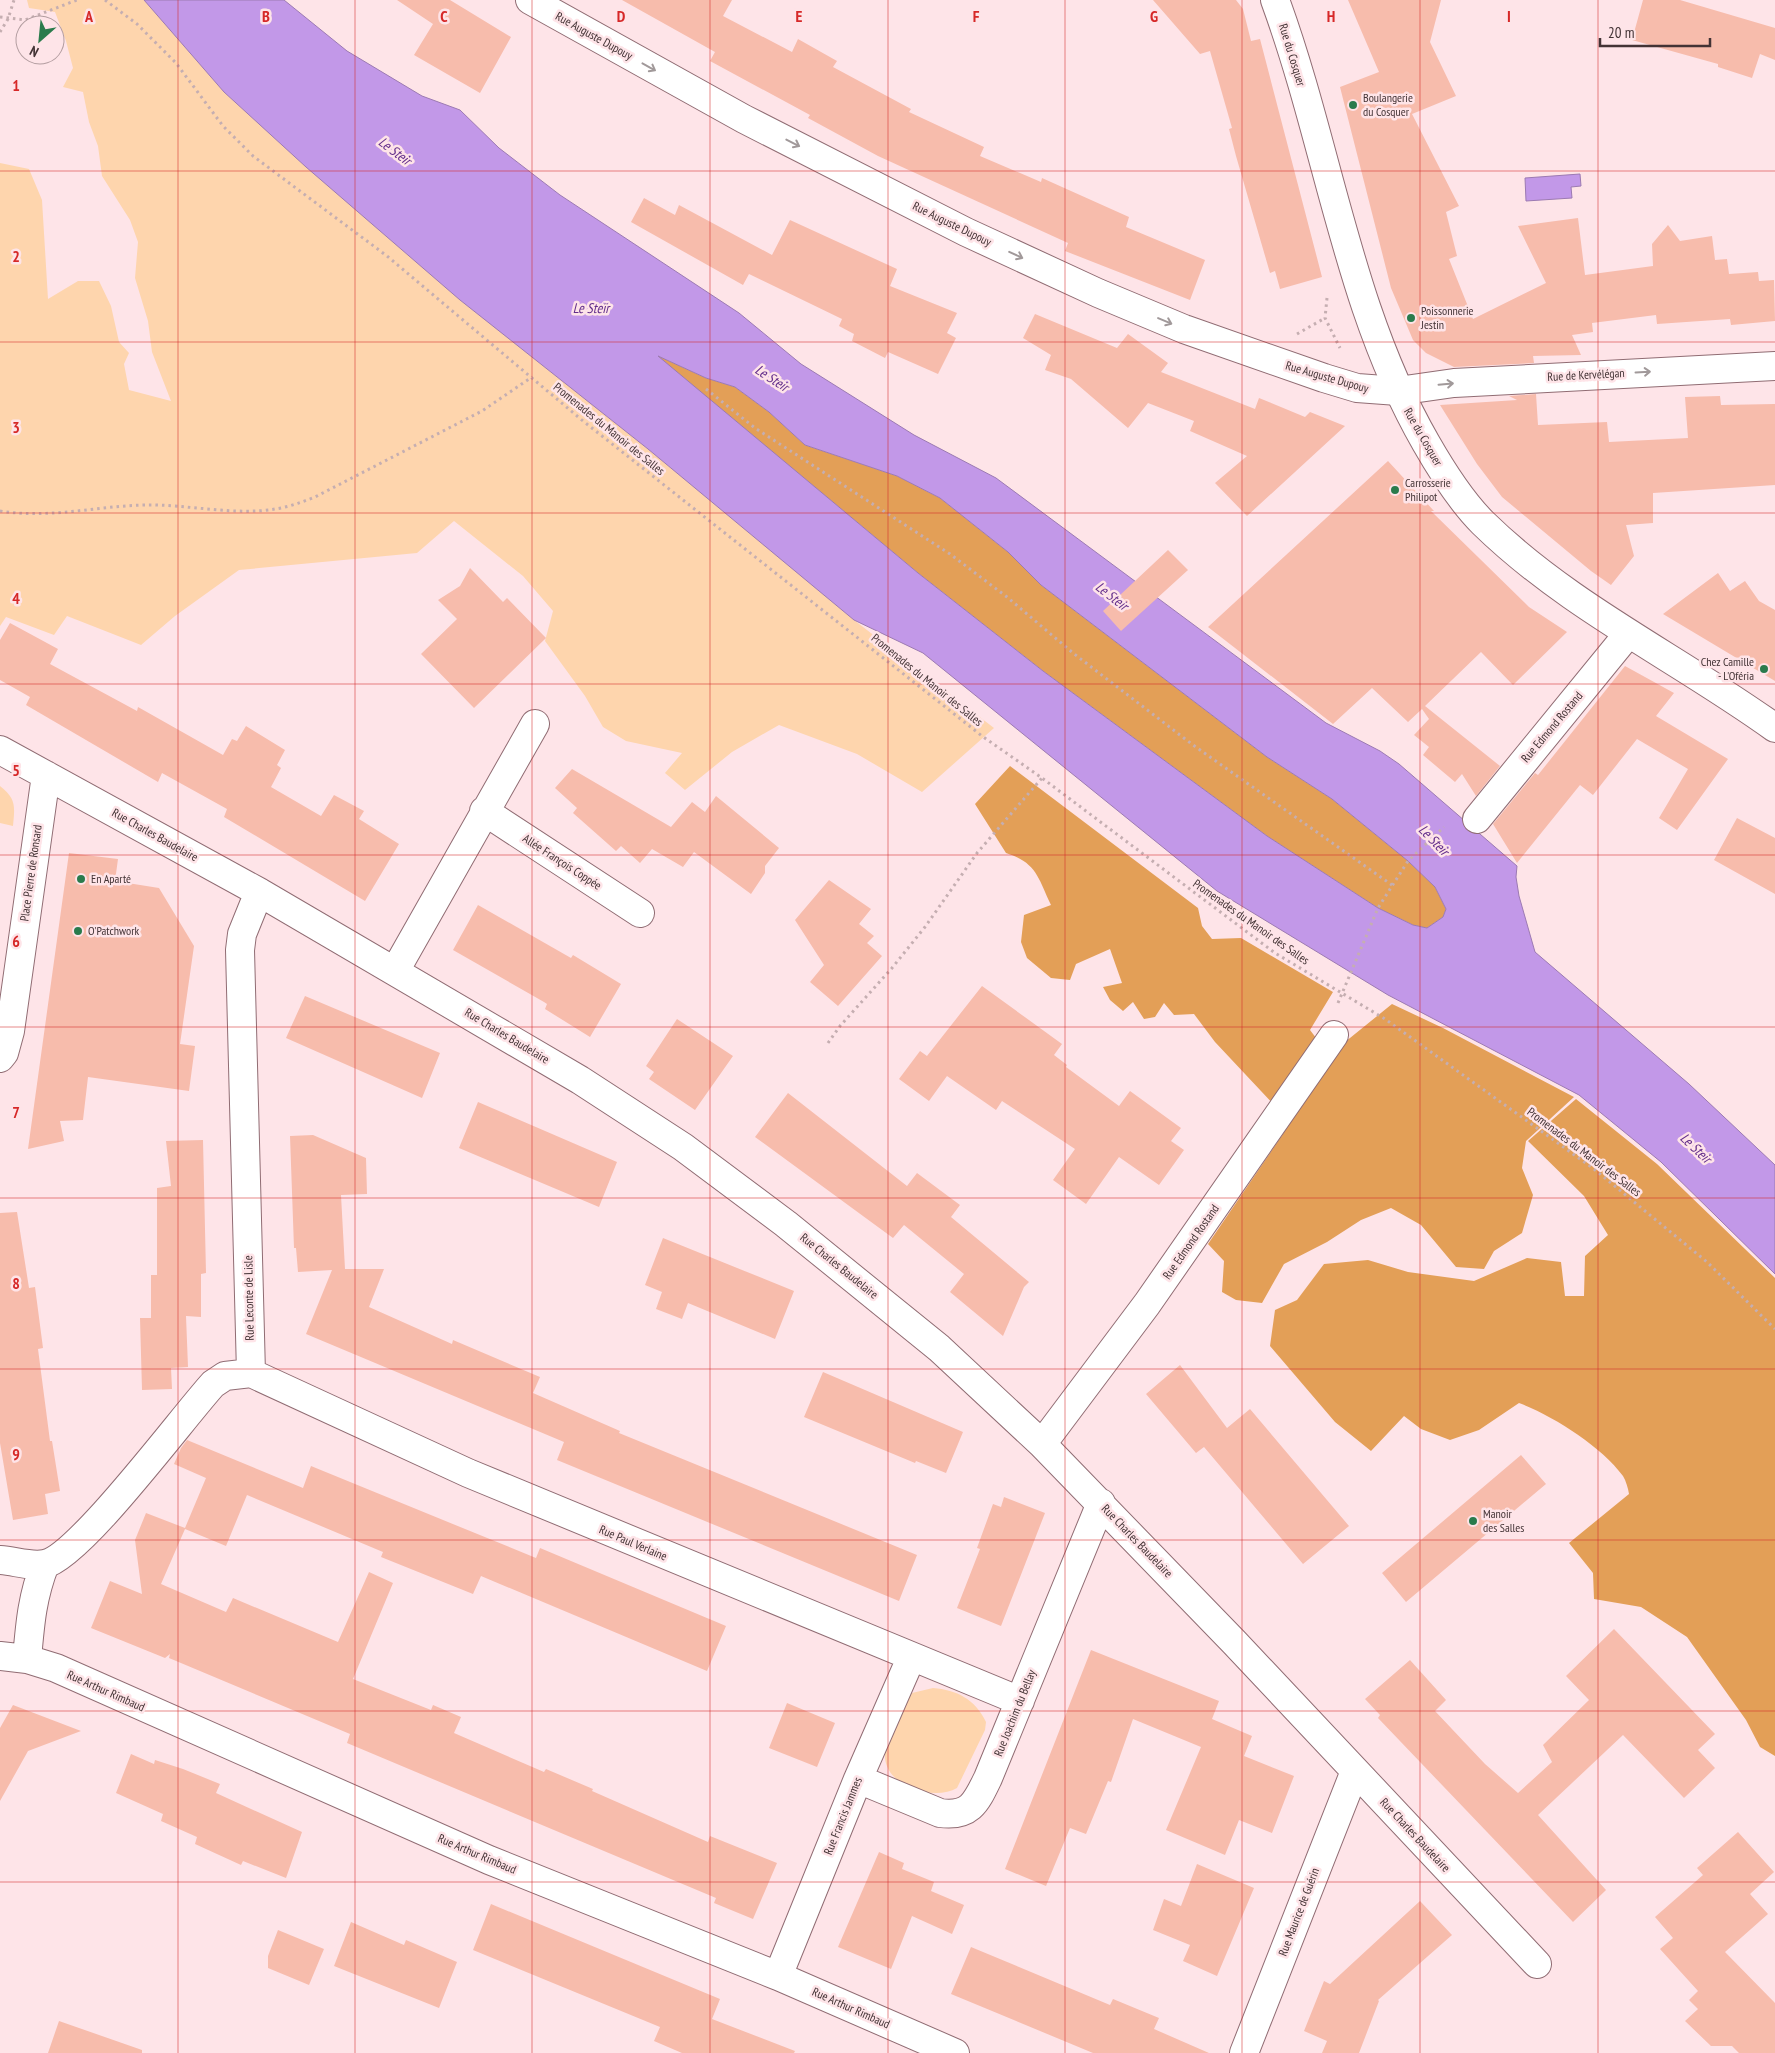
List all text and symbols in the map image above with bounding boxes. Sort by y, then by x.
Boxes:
text: A [84,6,94,26]
text: B [262,6,270,26]
text: C [440,6,448,26]
text: E [796,6,803,26]
text: F [973,6,980,26]
text: G [1150,6,1158,26]
text: H [1327,6,1335,26]
text: I [1507,6,1511,26]
street label: Rue Auguste Dupouy [553,9,635,63]
north arrow [15,15,65,65]
scale bar [1600,15,1710,47]
street label: Rue du Cosquer [1276,22,1309,89]
text: 20 m [1608,23,1634,42]
text: N [27,42,42,61]
one-way arrow [641,63,656,72]
text: 1 [12,75,20,95]
place label: Boulangerie du Cosquer [1363,90,1413,119]
marker: Boulangerie du Cosquer [1347,99,1359,111]
water label: Le Steir [375,133,417,170]
one-way arrow [785,138,800,148]
street label: Rue Auguste Dupouy [910,198,995,249]
text: 2 [12,246,20,266]
one-way arrow [1008,251,1023,260]
water label: Le Steïr [573,299,611,317]
place label: Poissonnerie Jestin [1420,303,1474,332]
marker: Poissonnerie Jestin [1405,312,1417,324]
one-way arrow [1157,317,1172,326]
street label: Rue Auguste Dupouy [1284,357,1371,396]
water label: Le Steir [752,361,794,397]
street label: Rue de Kervélégan [1547,365,1625,384]
one-way arrow [1635,368,1651,377]
street label: Promenades du Manoir des Salles [551,379,668,478]
one-way arrow [1438,379,1454,389]
street label: Rue du Cosquer [1401,405,1446,469]
text: 3 [12,417,20,437]
place label: Carrosserie Philipot [1405,475,1451,504]
marker: Carrosserie Philipot [1389,484,1401,496]
water label: Le Steir [1092,578,1134,616]
text: 4 [12,588,20,608]
street label: Promenades du Manoir des Salles [869,630,986,729]
place label: Chez Camille - L'Oféria [1701,654,1754,683]
marker: Chez Camille - L'Oféria [1758,663,1770,675]
street label: Rue Edmond Rostand [1518,688,1586,765]
text: 5 [12,760,20,780]
street label: Rue Charles Baudelaire [110,805,201,864]
water label: Le Steir [1415,821,1455,861]
street label: Place Pierre de Ronsard [16,824,45,922]
street label: Allée François Coppée [520,831,605,893]
place label: En Aparté [91,871,131,886]
marker: En Aparté [75,873,87,885]
street label: Promenades du Manoir des Salles [1190,876,1312,968]
place label: O'Patchwork [88,923,139,938]
marker: O'Patchwork [72,925,84,937]
text: 6 [12,931,20,951]
street label: Rue Charles Baudelaire [462,1004,552,1067]
text: 7 [12,1102,20,1122]
street label: Promenades du Manoir des Salles [1524,1104,1644,1199]
water label: Le Steir [1677,1129,1717,1168]
street label: Rue Edmond Rostand [1159,1201,1222,1282]
street label: Rue Charles Baudelaire [797,1230,881,1302]
street label: Rue Leconte de Lisle [240,1255,257,1341]
text: 8 [12,1273,20,1293]
text: 9 [12,1444,20,1464]
street label: Rue Charles Baudelaire [1099,1501,1176,1580]
place label: Manoir des Salles [1483,1506,1524,1535]
marker: Manoir des Salles [1467,1515,1479,1527]
street label: Rue Paul Verlaine [597,1522,669,1564]
street label: Rue Arthur Rimbaud [65,1667,147,1714]
street label: Rue Joachim du Bellay [990,1667,1039,1758]
street label: Rue Francis Jammes [820,1775,865,1857]
street label: Rue Charles Baudelaire [1377,1794,1454,1875]
street label: Rue Arthur Rimbaud [436,1830,519,1877]
street label: Rue Maurice de Guérin [1275,1865,1322,1958]
street label: Rue Arthur Rimbaud [810,1984,892,2031]

